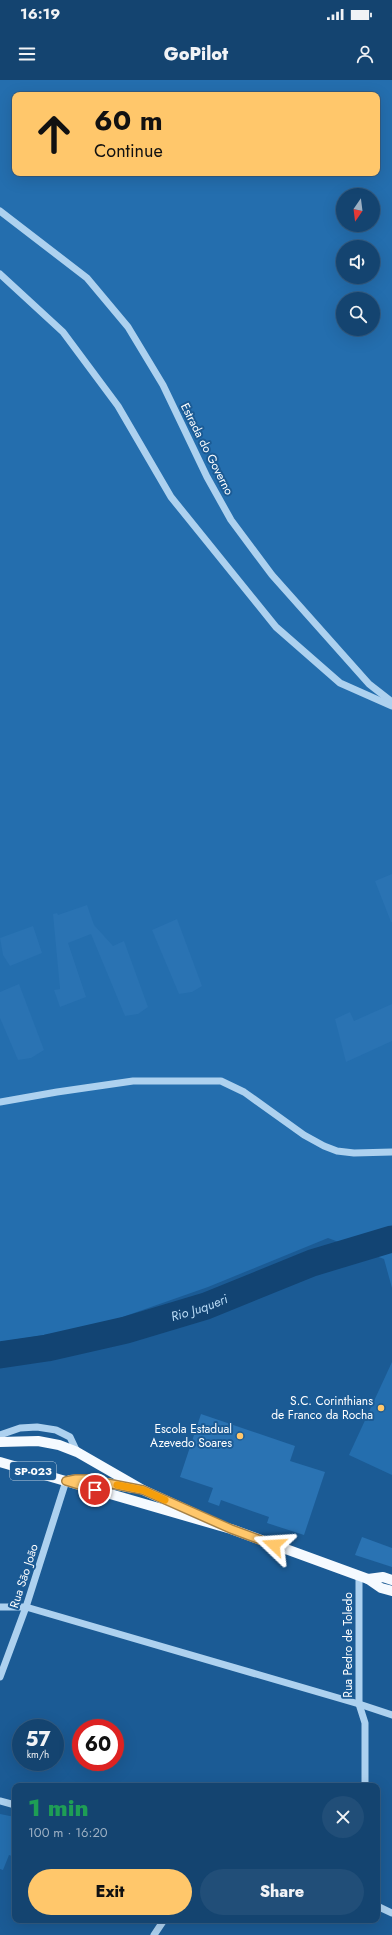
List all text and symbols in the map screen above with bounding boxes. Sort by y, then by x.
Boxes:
text: 16:19 [20,3,60,25]
text: GoPilot [164,41,228,67]
icon: menu [16,43,38,65]
icon: person [354,43,376,65]
text: 60 m [94,100,163,141]
icon: ahead [28,108,80,160]
text: Continue [94,138,163,164]
north arrow [336,188,380,232]
map controls [336,188,380,336]
button: sound [336,240,380,284]
button: search [336,292,380,336]
street label: Estrada do Governo [176,400,238,499]
water label: Rio Juqueri [169,1289,231,1326]
place label: S.C. Corinthians de Franco da Rocha [271,1392,373,1424]
marker: S.C. Corinthians de Franco da Rocha [376,1403,386,1413]
place label: Escola Estadual Azevedo Soares [150,1420,232,1452]
marker: Escola Estadual Azevedo Soares [235,1431,245,1441]
road number: SP-023 [10,1462,56,1480]
pin [78,1473,112,1507]
icon: arrive [84,1479,106,1501]
position arrow [253,1524,295,1566]
street label: Rua São João [5,1541,43,1611]
street label: Rua Pedro de Toledo [339,1592,357,1698]
speed limit sign: 60 [72,1719,124,1771]
text: 57 [26,1725,50,1754]
text: km/h [27,1747,49,1762]
text: 1 min [28,1790,89,1825]
button: close [322,1796,364,1838]
text: 100 m · 16:20 [28,1823,108,1842]
button: Exit [28,1869,192,1915]
button: Share [200,1869,364,1915]

